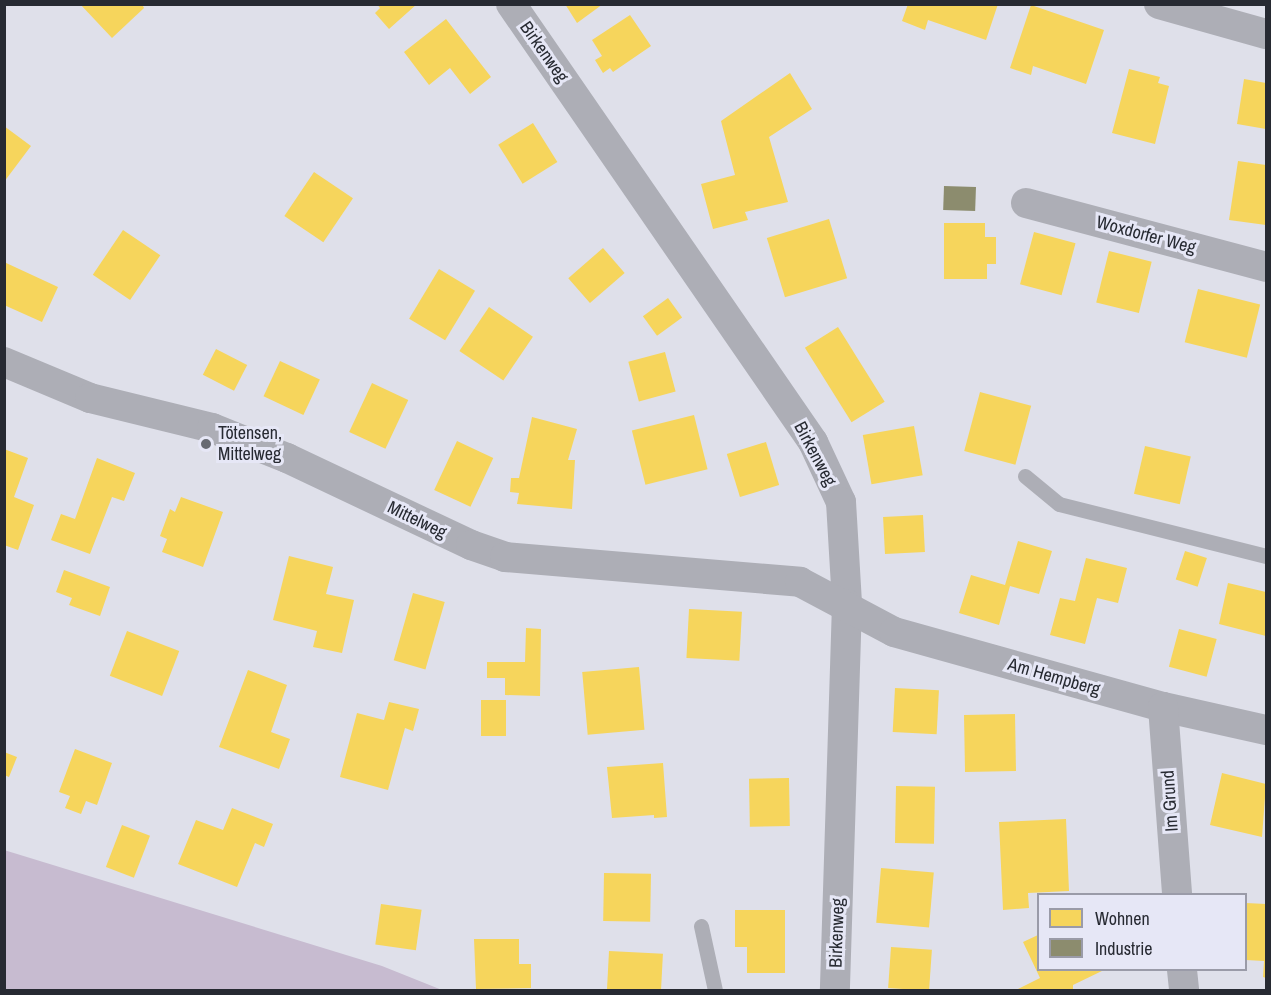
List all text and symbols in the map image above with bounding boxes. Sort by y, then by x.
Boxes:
street label: Birkenweg [515,17,573,87]
street label: Woxdorfer Weg [1094,211,1198,259]
street label: Birkenweg [789,418,841,490]
place label: Tötensen, Mittelweg [218,423,282,466]
marker: Tötensen, Mittelweg [199,437,213,451]
street label: Mittelweg [384,496,450,544]
street label: Am Hempberg [1005,654,1103,700]
street label: Im Grund [1157,770,1183,832]
legend [1037,893,1247,971]
street label: Birkenweg [825,898,849,968]
text: Wohnen [1095,906,1150,931]
text: Industrie [1095,936,1152,961]

